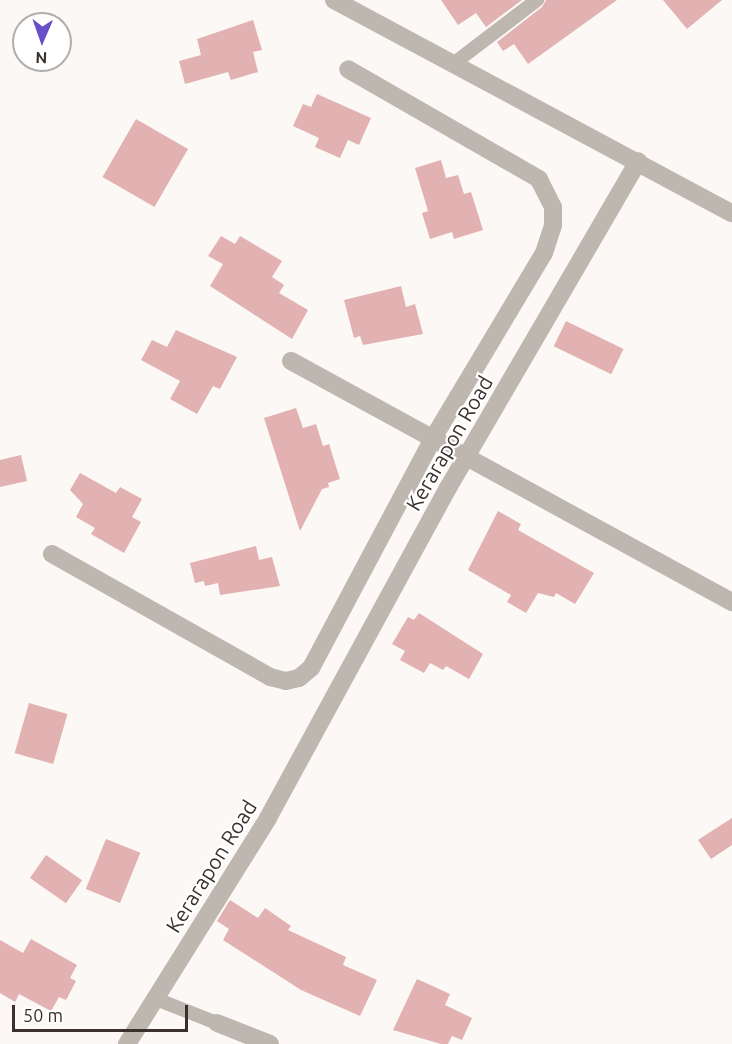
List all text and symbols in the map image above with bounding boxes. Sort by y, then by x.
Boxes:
north arrow [12,12,72,72]
text: N [35,49,48,67]
street label: Kerarapon Road [400,371,498,515]
street label: Kerarapon Road [160,795,262,937]
scale bar [15,993,190,1031]
text: 50 m [23,1005,63,1025]

